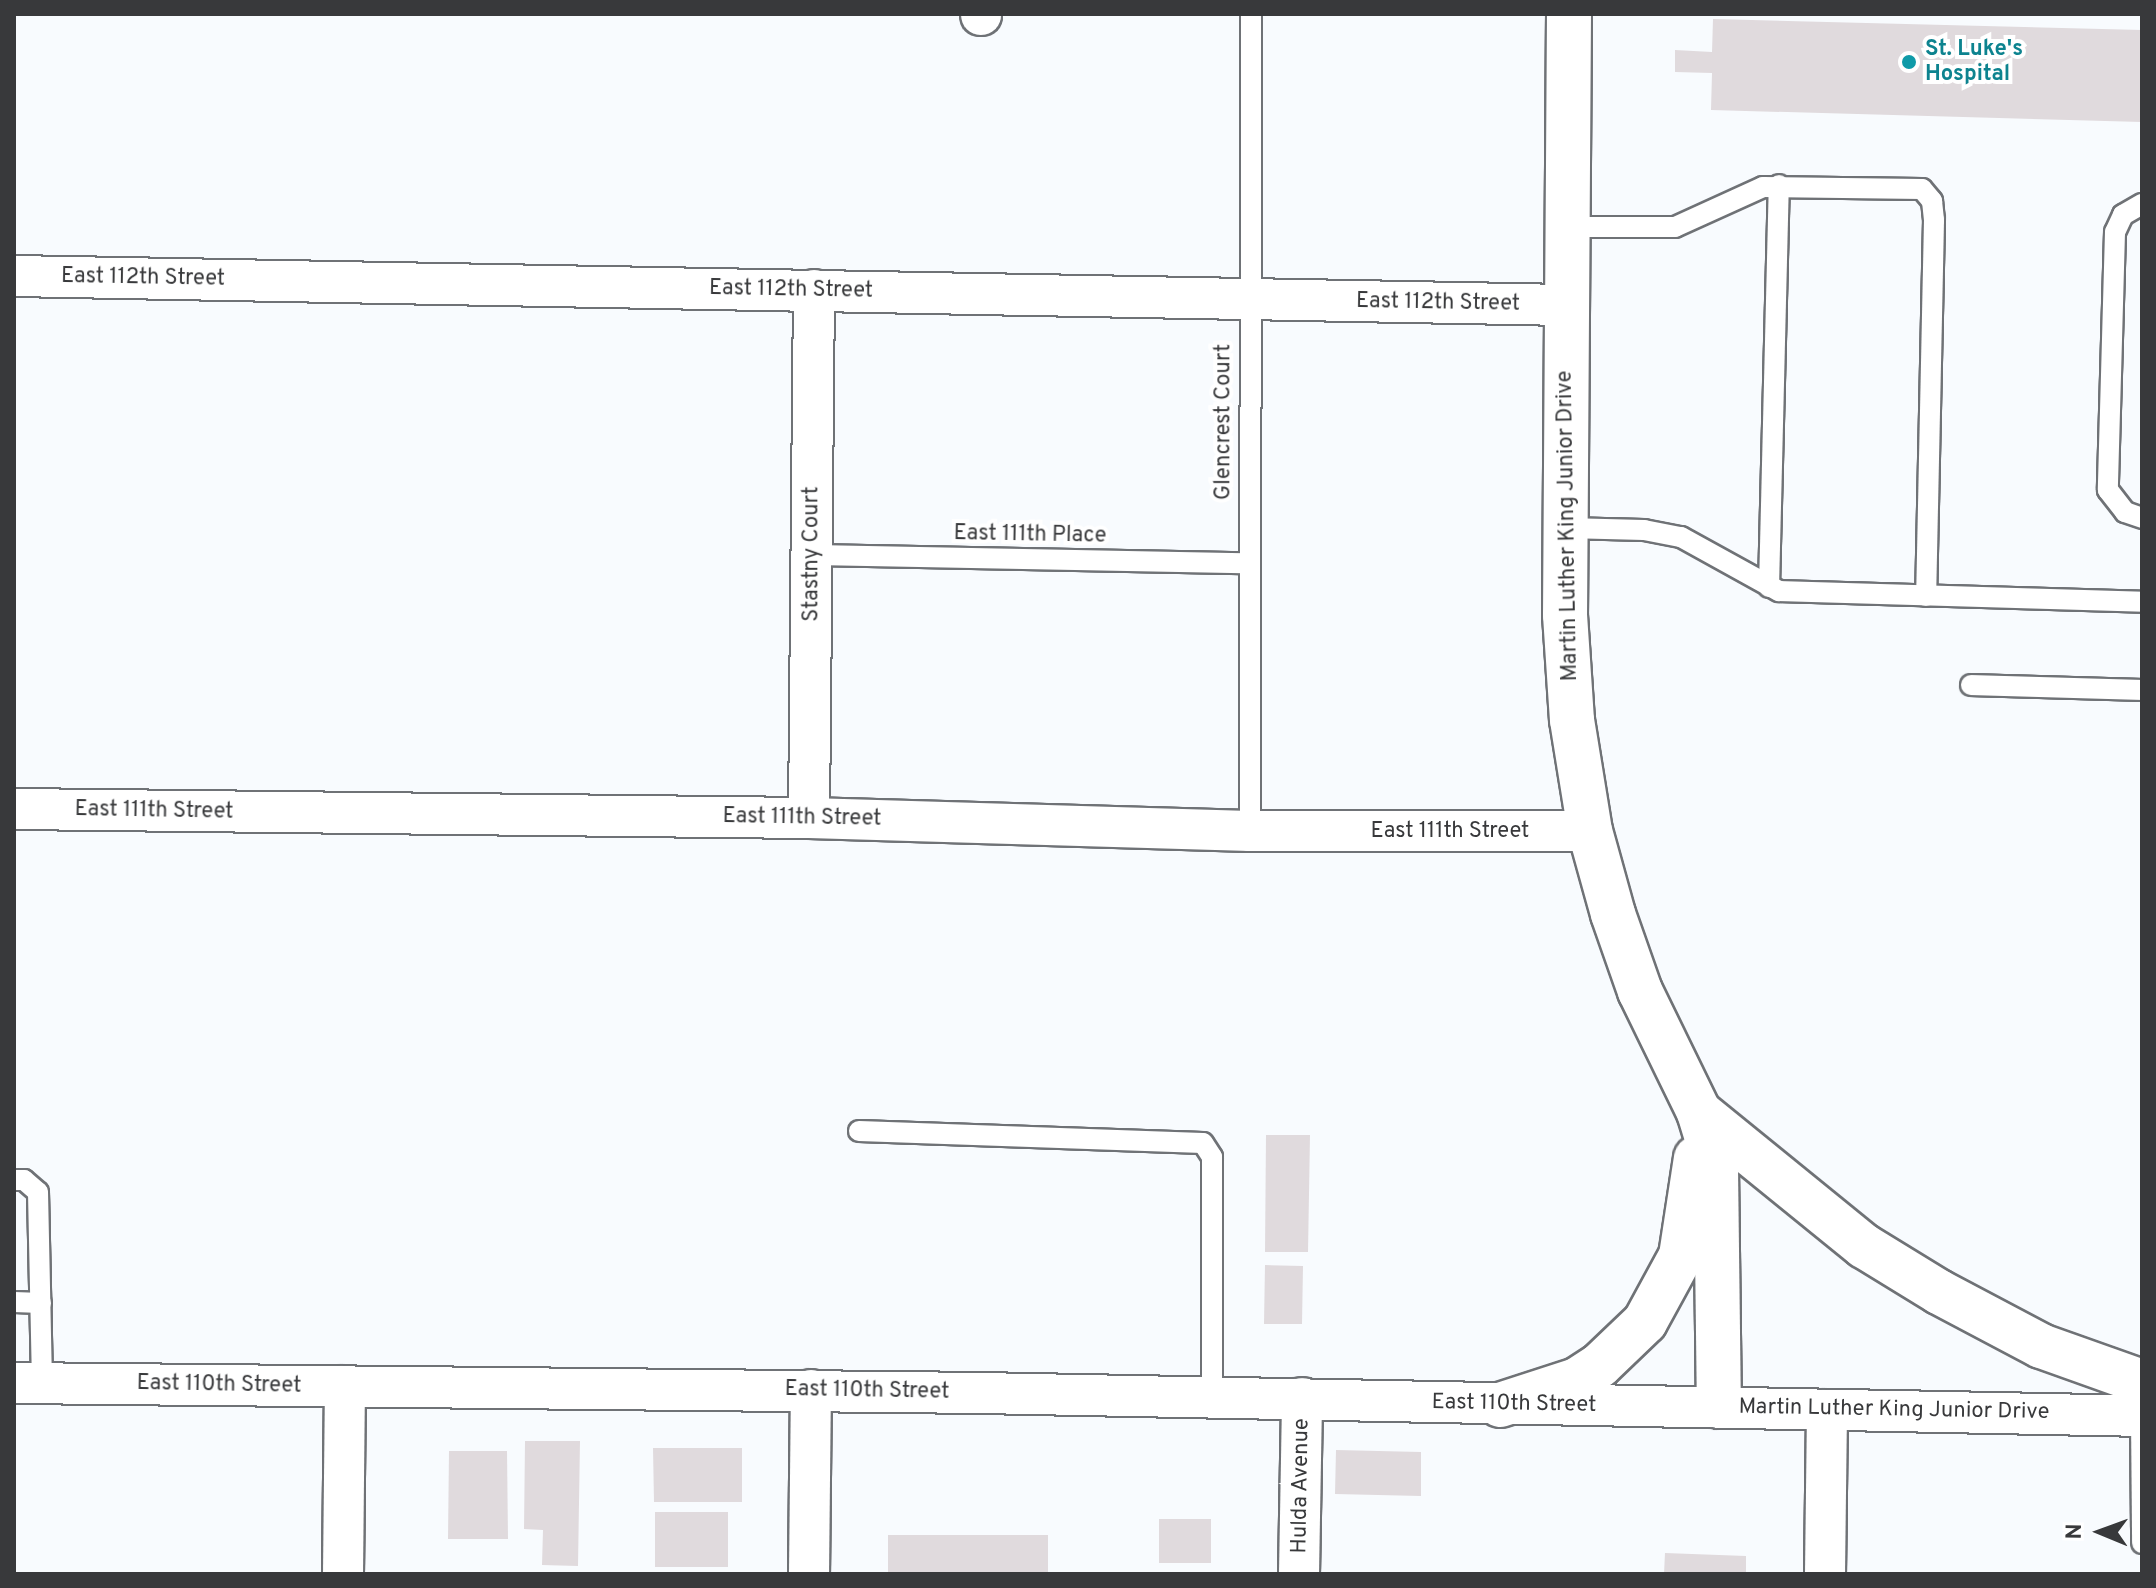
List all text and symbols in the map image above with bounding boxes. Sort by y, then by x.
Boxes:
place label: St. Luke's Hospital [1925,36,2023,88]
marker: St. Luke's Hospital [1900,53,1918,71]
street label: East 112th Street [61,263,225,293]
street label: East 112th Street [709,275,873,305]
street label: East 112th Street [1356,288,1520,318]
street label: Glencrest Court [1211,344,1237,500]
street label: Martin Luther King Junior Drive [1552,370,1584,682]
street label: Stastny Court [799,486,825,622]
street label: East 111th Place [953,520,1107,550]
street label: East 111th Street [74,796,234,826]
street label: East 111th Street [722,803,882,833]
street label: East 111th Street [1371,819,1529,845]
street label: East 110th Street [136,1370,302,1400]
street label: East 110th Street [784,1376,950,1406]
street label: East 110th Street [1431,1389,1597,1419]
street label: Martin Luther King Junior Drive [1738,1394,2050,1426]
street label: Hulda Avenue [1287,1418,1315,1554]
north arrow [2060,1492,2140,1572]
text: N [2062,1523,2089,1540]

